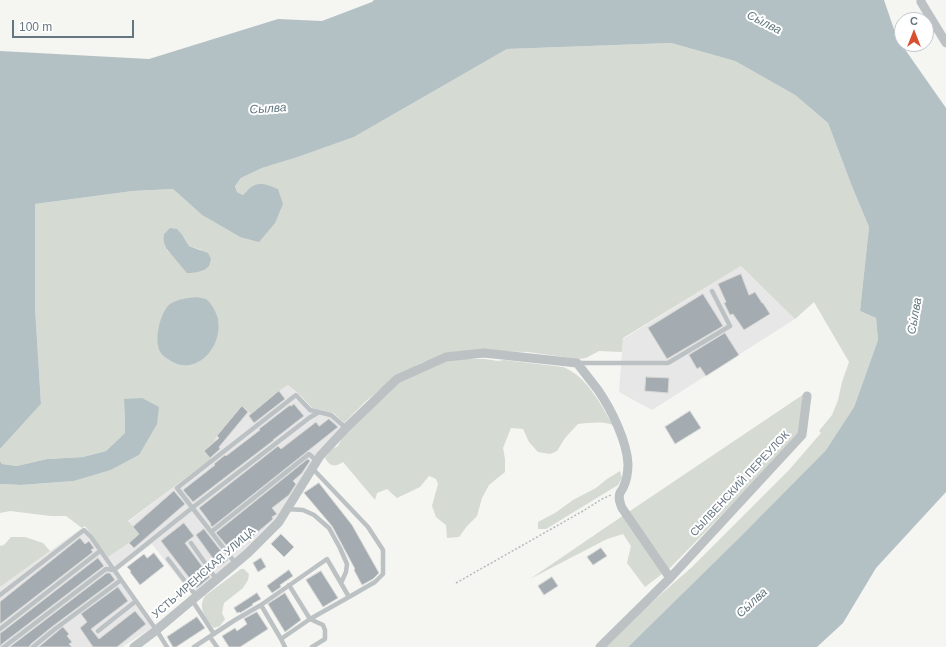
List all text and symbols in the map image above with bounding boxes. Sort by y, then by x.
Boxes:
water label: Сы́лва [744,8,784,38]
scale bar [14,12,136,38]
north arrow [894,12,934,52]
text: С [910,15,918,27]
text: 100 m [19,20,52,34]
water label: Сылва [249,101,287,117]
water label: Сы́лва [905,297,925,335]
street label: СЫЛВЕНСКИЙ ПЕРЕУЛОК [688,429,792,539]
street label: УСТЬ-ИРЕНСКАЯ УЛИЦА [150,525,258,621]
water label: Сы́лва [734,585,770,621]

